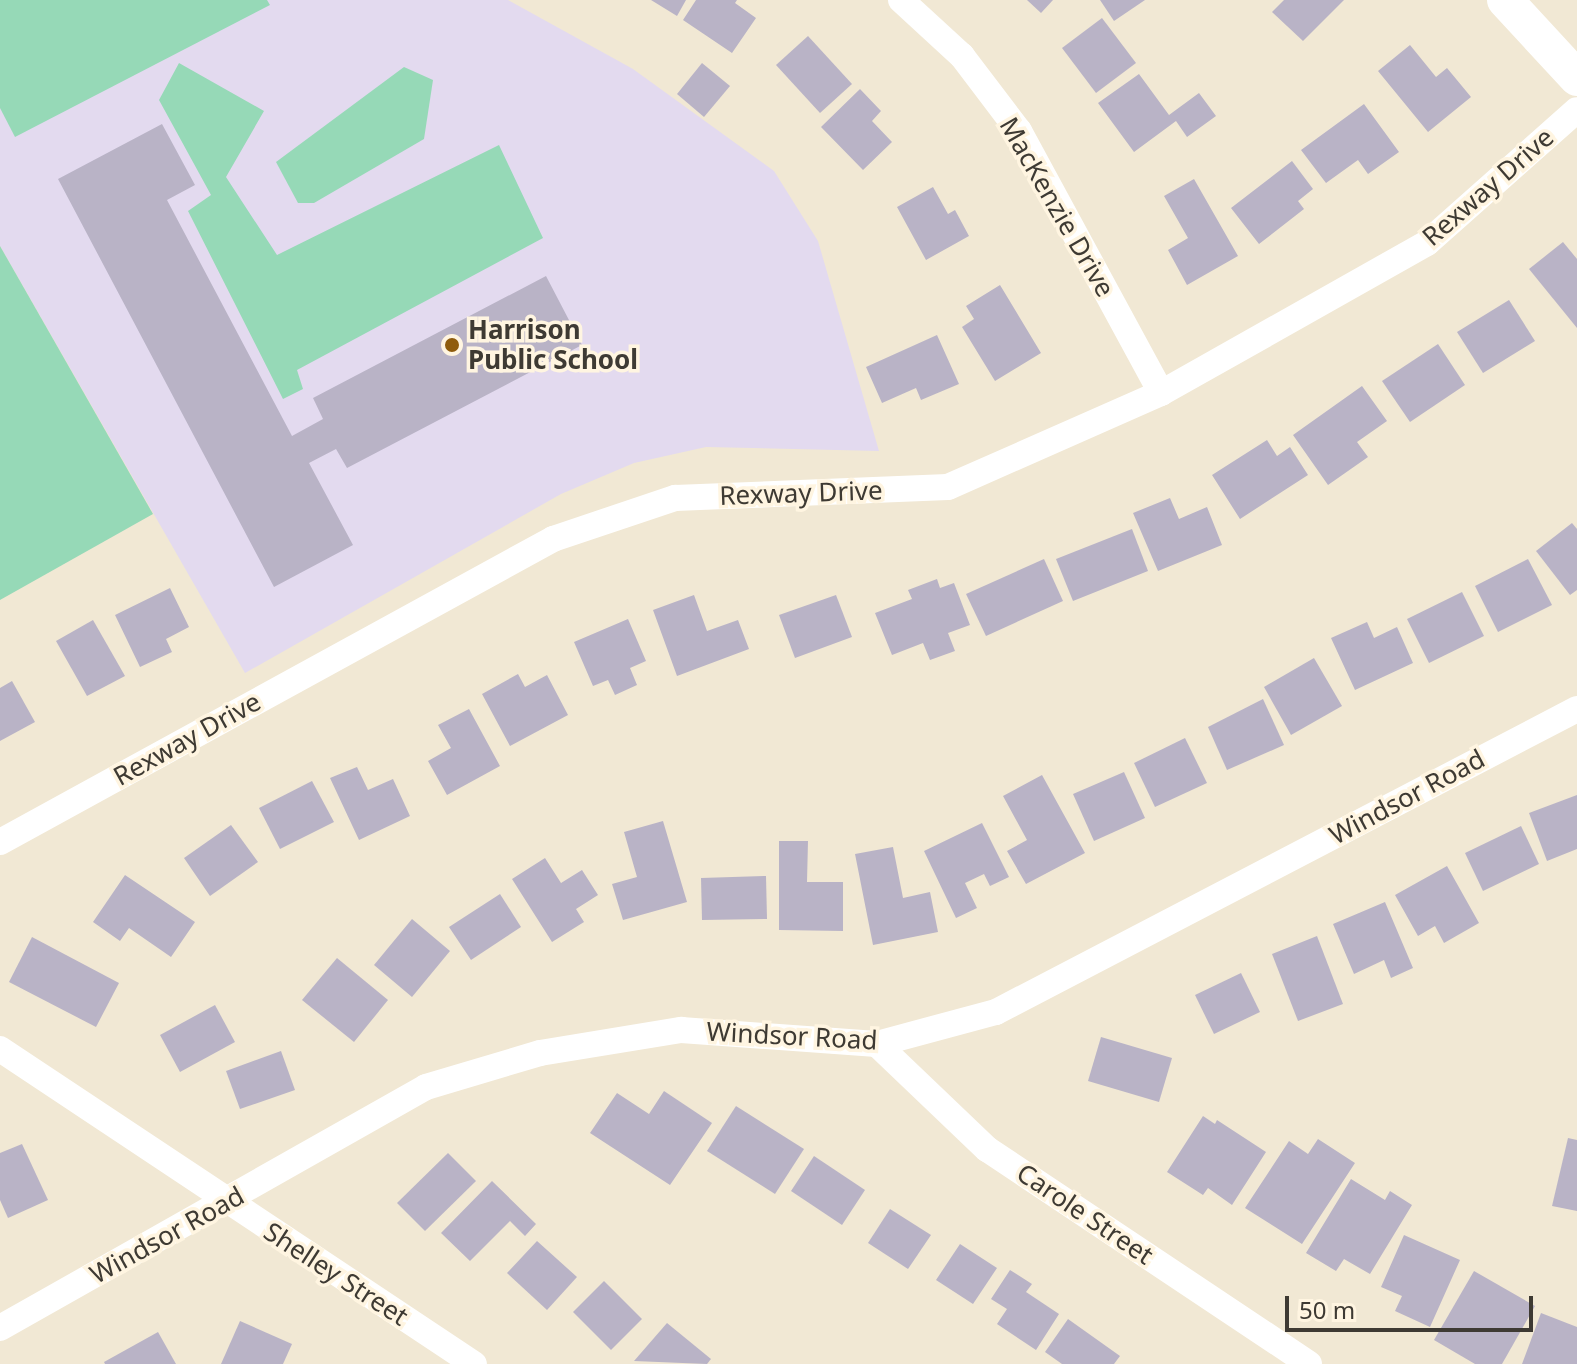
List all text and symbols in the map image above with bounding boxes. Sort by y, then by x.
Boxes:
street label: MacKenzie Drive [993,112,1121,302]
street label: Rexway Drive [1416,122,1560,252]
place label: Harrison Public School [468,314,638,376]
marker: Harrison Public School [443,336,461,354]
street label: Rexway Drive [719,475,883,511]
street label: Rexway Drive [108,686,266,792]
street label: Windsor Road [1324,743,1490,851]
street label: Windsor Road [706,1016,878,1056]
street label: Carole Street [1011,1157,1159,1271]
street label: Windsor Road [85,1180,249,1290]
street label: Shelley Street [258,1216,414,1332]
scale bar [1289,1280,1537,1330]
text: 50 m [1299,1293,1355,1326]

